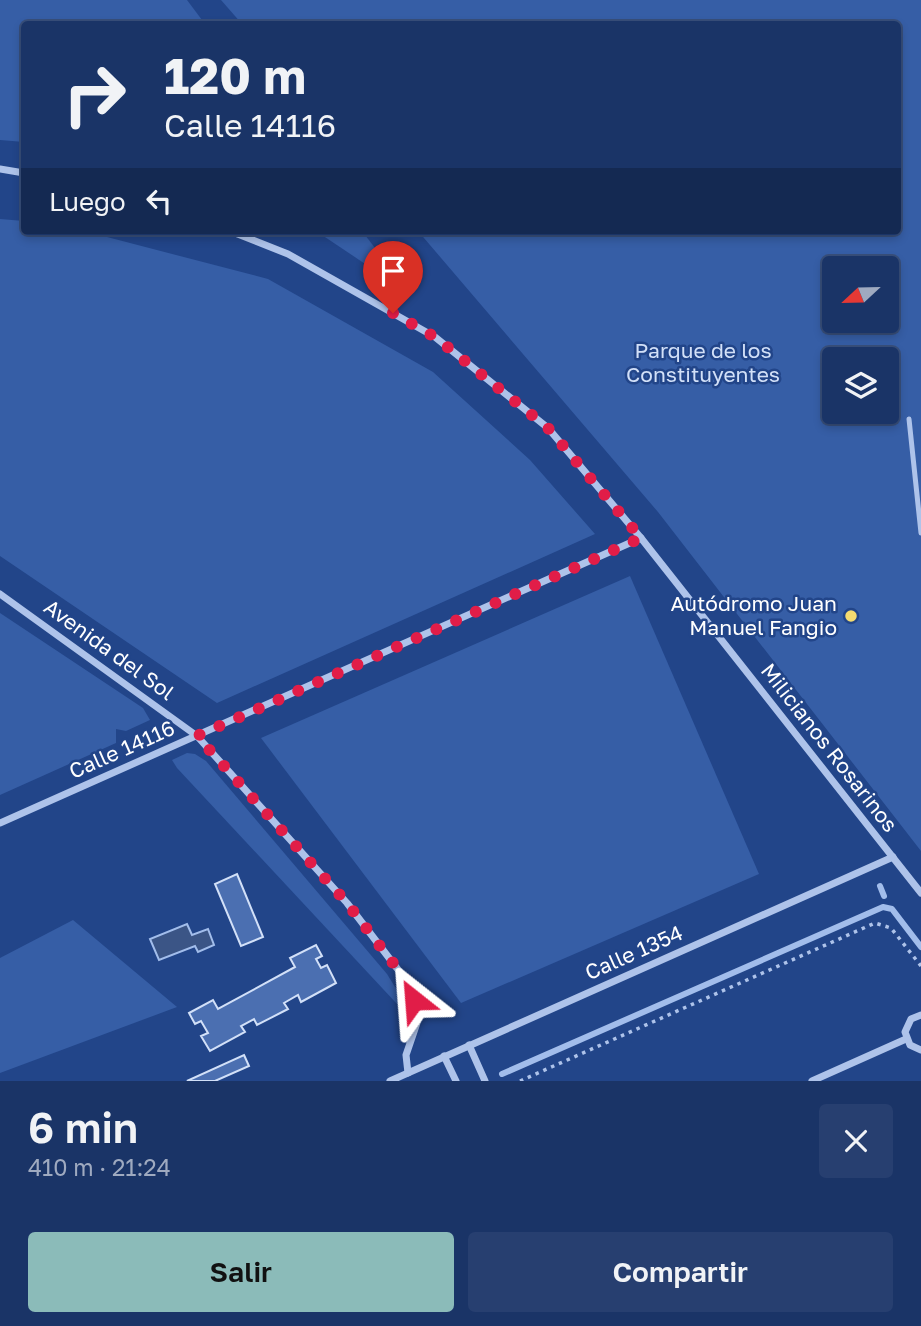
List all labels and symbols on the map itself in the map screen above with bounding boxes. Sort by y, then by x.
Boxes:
pin [363,241,423,313]
north arrow [822,256,900,332]
park label: Parque de los Constituyentes [626,337,780,387]
place label: Autódromo Juan Manuel Fangio [671,590,837,640]
street label: Avenida del Sol [39,593,180,705]
marker: Autódromo Juan Manuel Fangio [843,608,859,624]
street label: Milicianos Rosarinos [756,658,904,837]
street label: Calle 14116 [65,714,178,784]
street label: Calle 1354 [581,919,687,985]
position arrow [377,963,451,1037]

